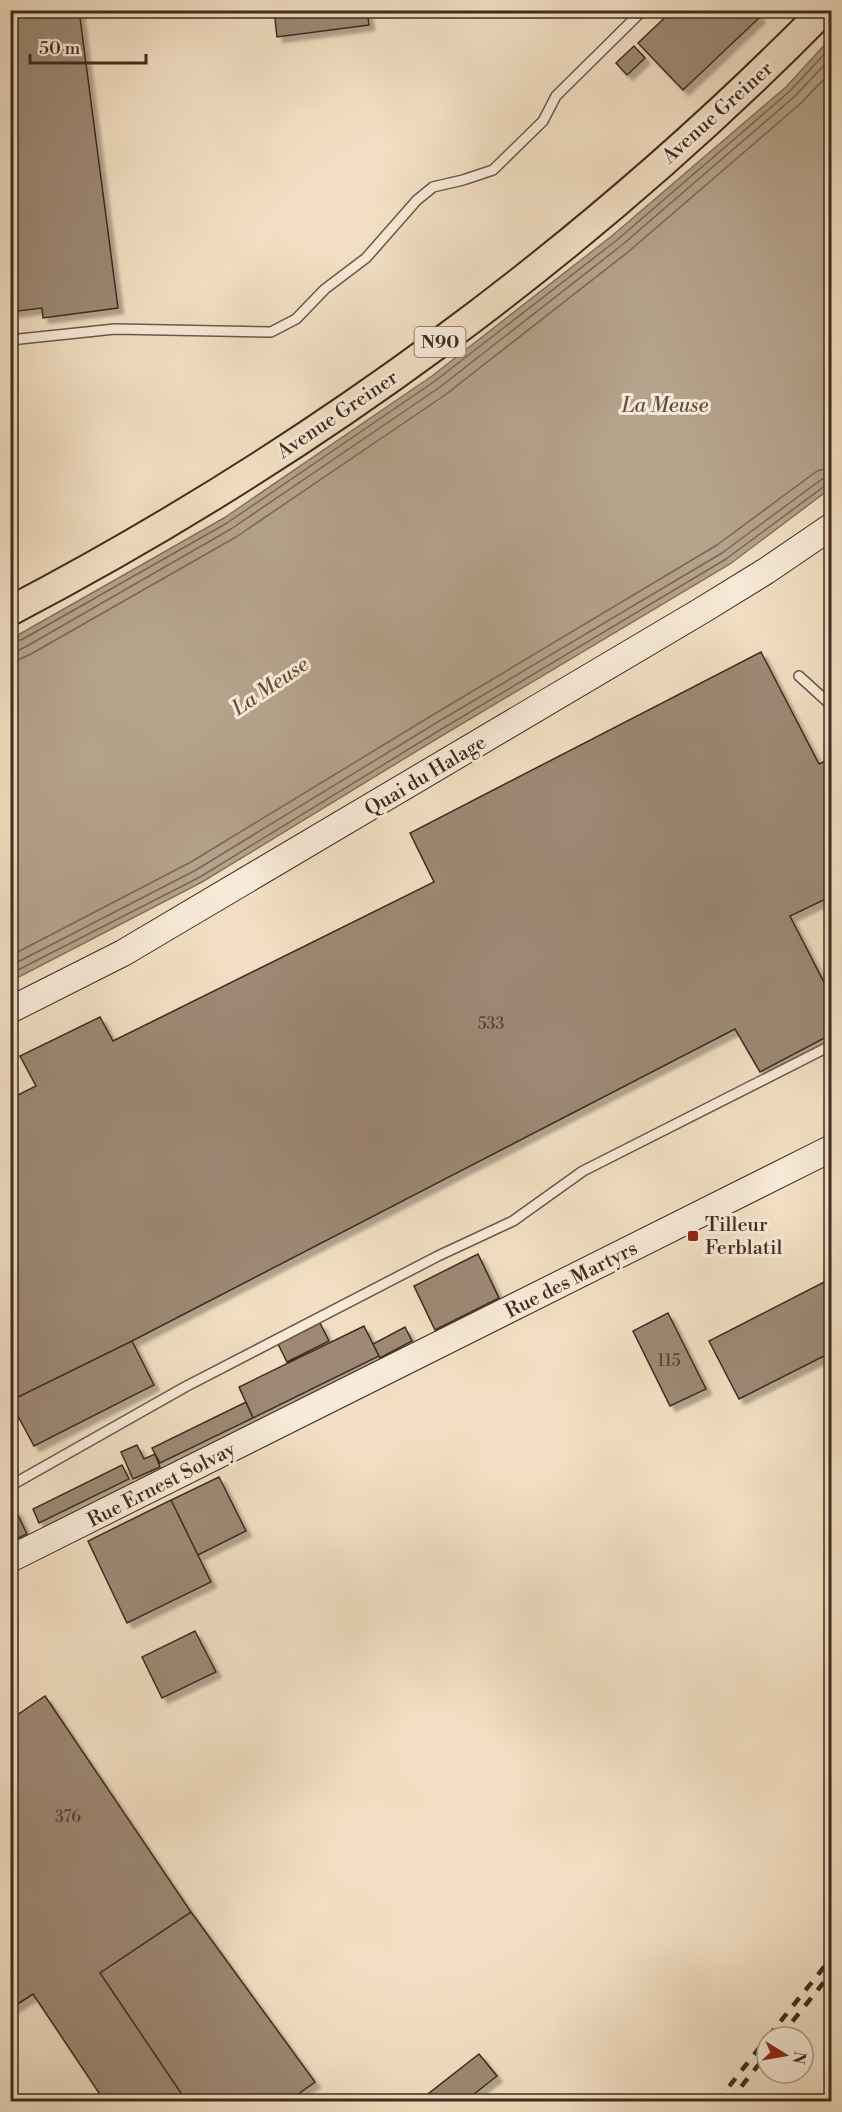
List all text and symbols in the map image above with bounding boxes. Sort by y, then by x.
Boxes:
scale bar [30,27,146,65]
text: 50 m [39,37,81,60]
street label: Avenue Greiner [657,57,779,170]
road number: N90 [414,327,466,357]
street label: Avenue Greiner [272,365,403,465]
water label: La Meuse [621,393,708,419]
water label: La Meuse [227,652,314,722]
street label: Quai du Halage [361,730,491,822]
house number: 533 [478,1014,504,1034]
place label: Tilleur Ferblatil [705,1213,782,1261]
marker: Tilleur Ferblatil [686,1229,700,1243]
street label: Rue des Martyrs [501,1236,642,1324]
house number: 115 [657,1351,681,1371]
street label: Rue Ernest Solvay [84,1437,240,1533]
house number: 376 [55,1807,81,1827]
north arrow [755,2025,815,2085]
text: N [788,2050,810,2066]

